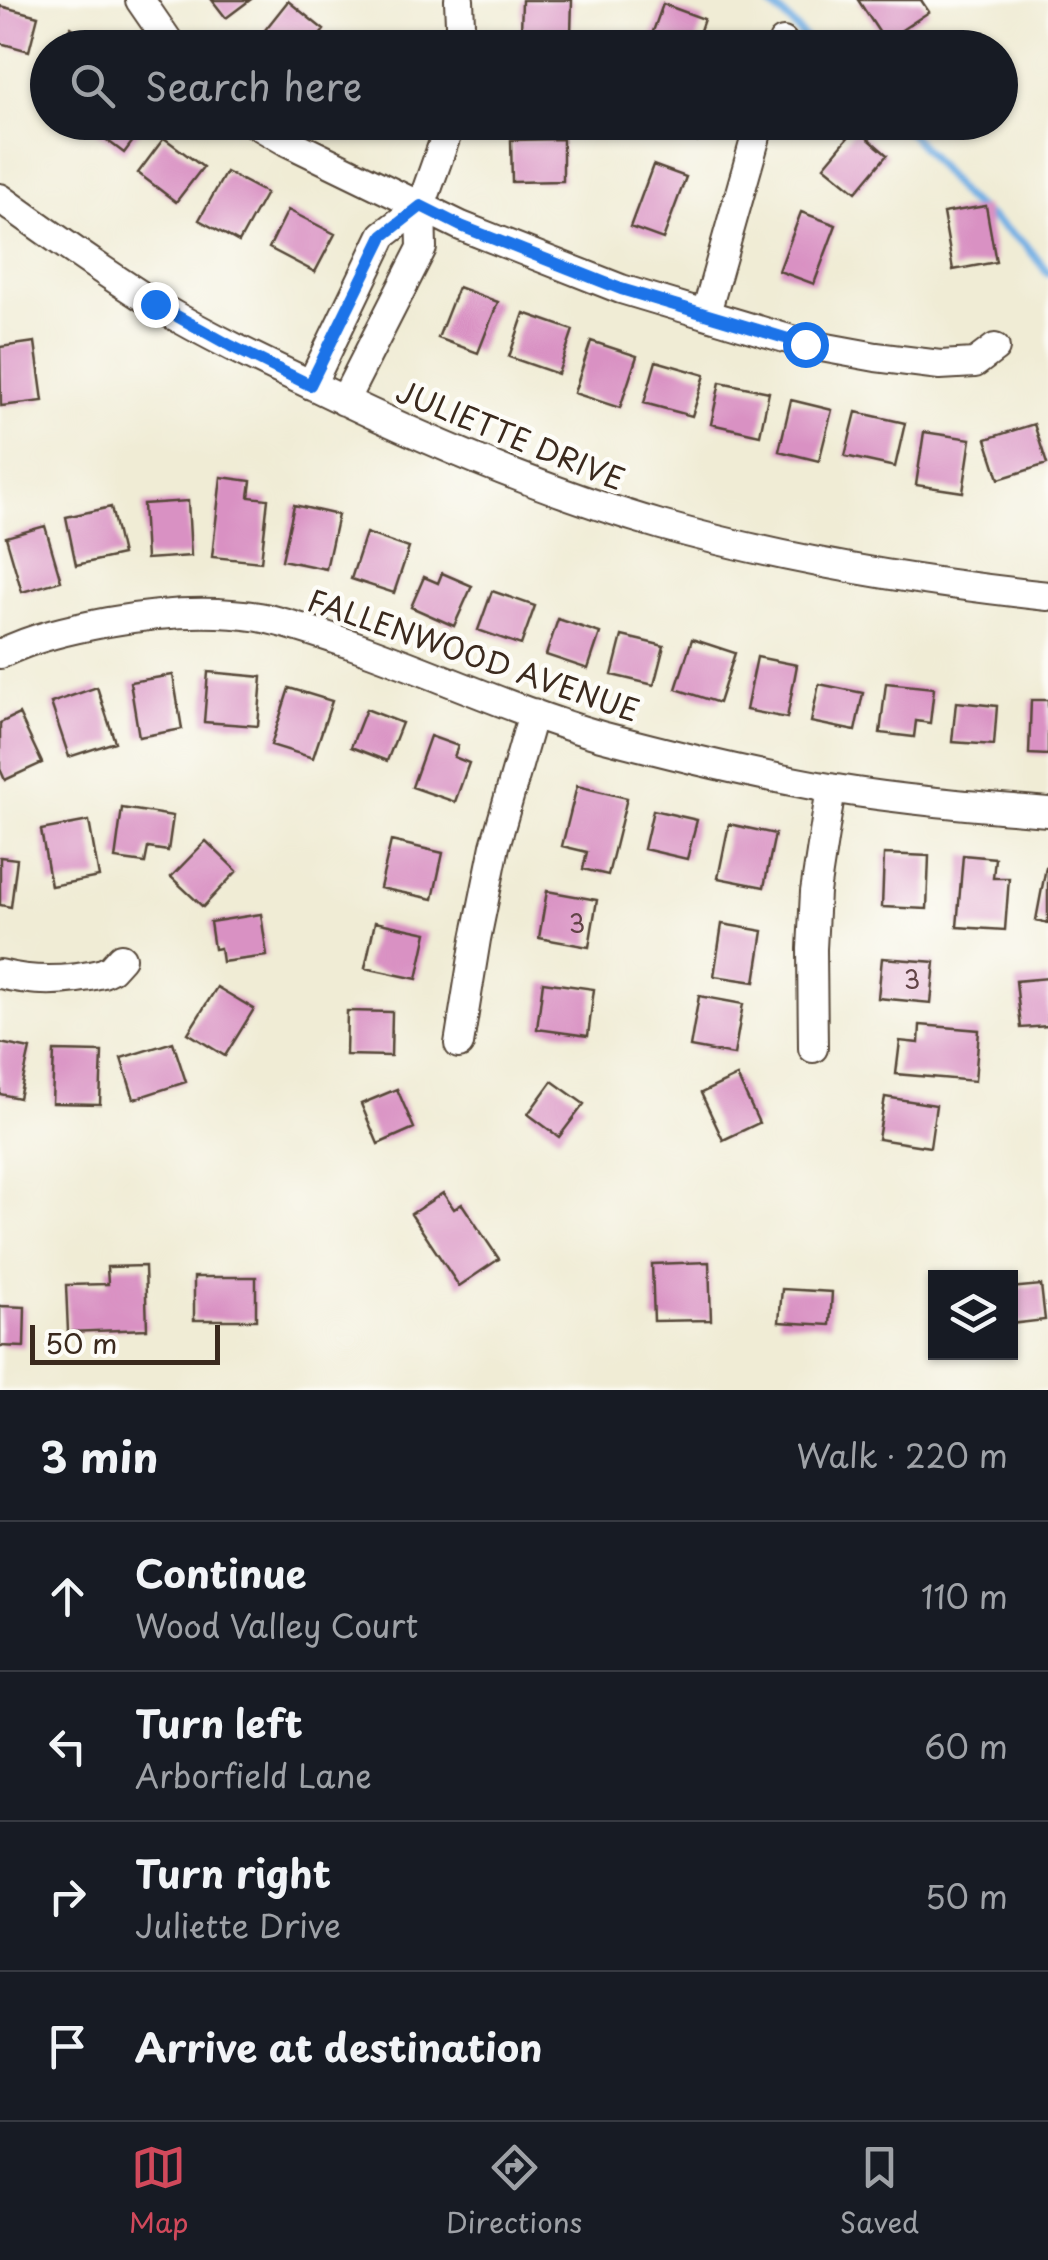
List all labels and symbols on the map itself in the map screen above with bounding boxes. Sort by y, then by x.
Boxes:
route end [133,282,179,328]
route start [783,322,829,368]
street label: JULIETTE DRIVE [390,368,632,500]
street label: FALLENWOOD AVENUE [302,576,646,732]
house number: 3 [569,904,585,942]
house number: 3 [904,960,920,998]
scale bar [30,1320,220,1364]

